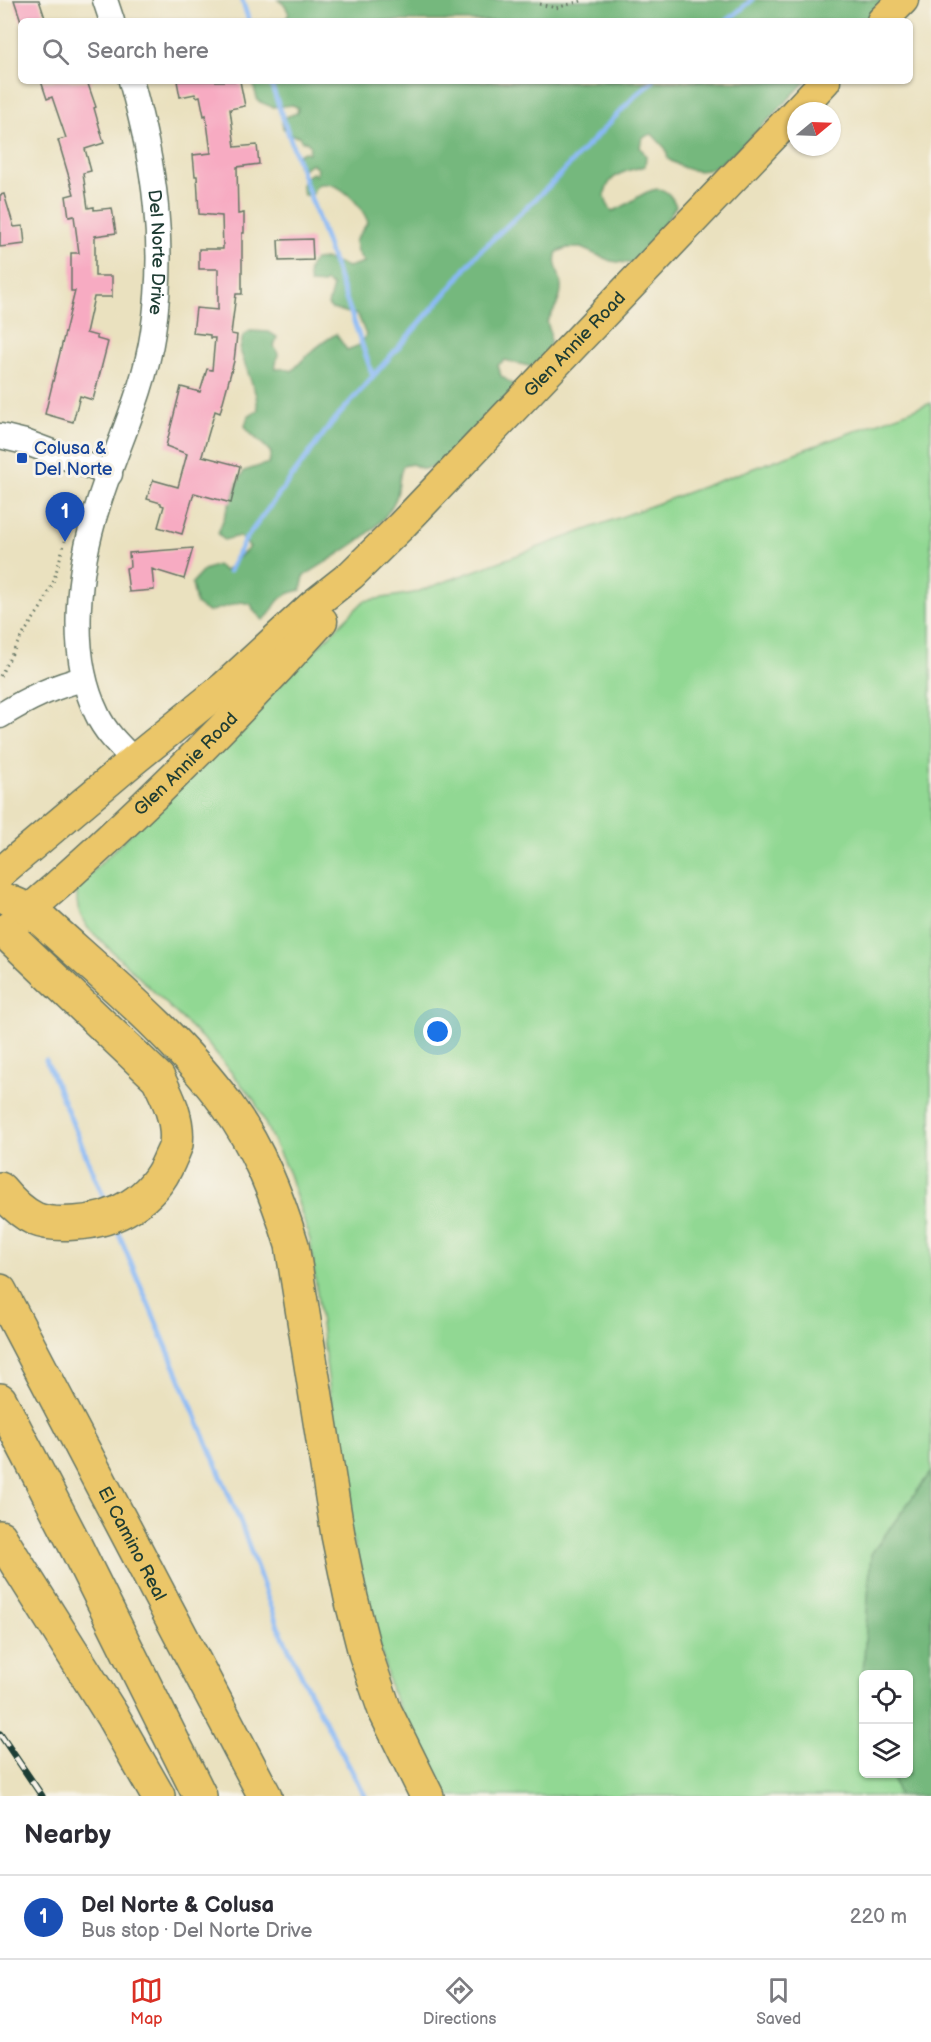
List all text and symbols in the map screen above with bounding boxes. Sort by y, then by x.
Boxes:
search box [18,18,913,84]
icon: search [39,35,72,68]
text: Search here [87,38,209,65]
north arrow [787,102,841,156]
street label: Del Norte Drive [144,188,169,316]
street label: Glen Annie Road [519,287,630,401]
place label: Colusa & Del Norte [34,438,113,480]
marker: Colusa & Del Norte [15,451,29,465]
pin: 1 [46,492,84,542]
street label: Glen Annie Road [129,708,242,820]
your location [423,1017,452,1046]
street label: El Camino Real [94,1483,171,1604]
map controls [859,1670,913,1778]
button: locate [859,1670,913,1724]
button: layers [859,1724,913,1778]
text: Nearby [24,1820,111,1851]
text: Del Norte & Colusa [81,1892,274,1919]
text: 1 [39,1905,48,1929]
text: 220 m [850,1905,907,1929]
text: Bus stop · Del Norte Drive [81,1919,312,1943]
tab: Map [130,1974,163,2029]
tab: Directions [423,1974,496,2029]
tab: Saved [756,1974,801,2029]

